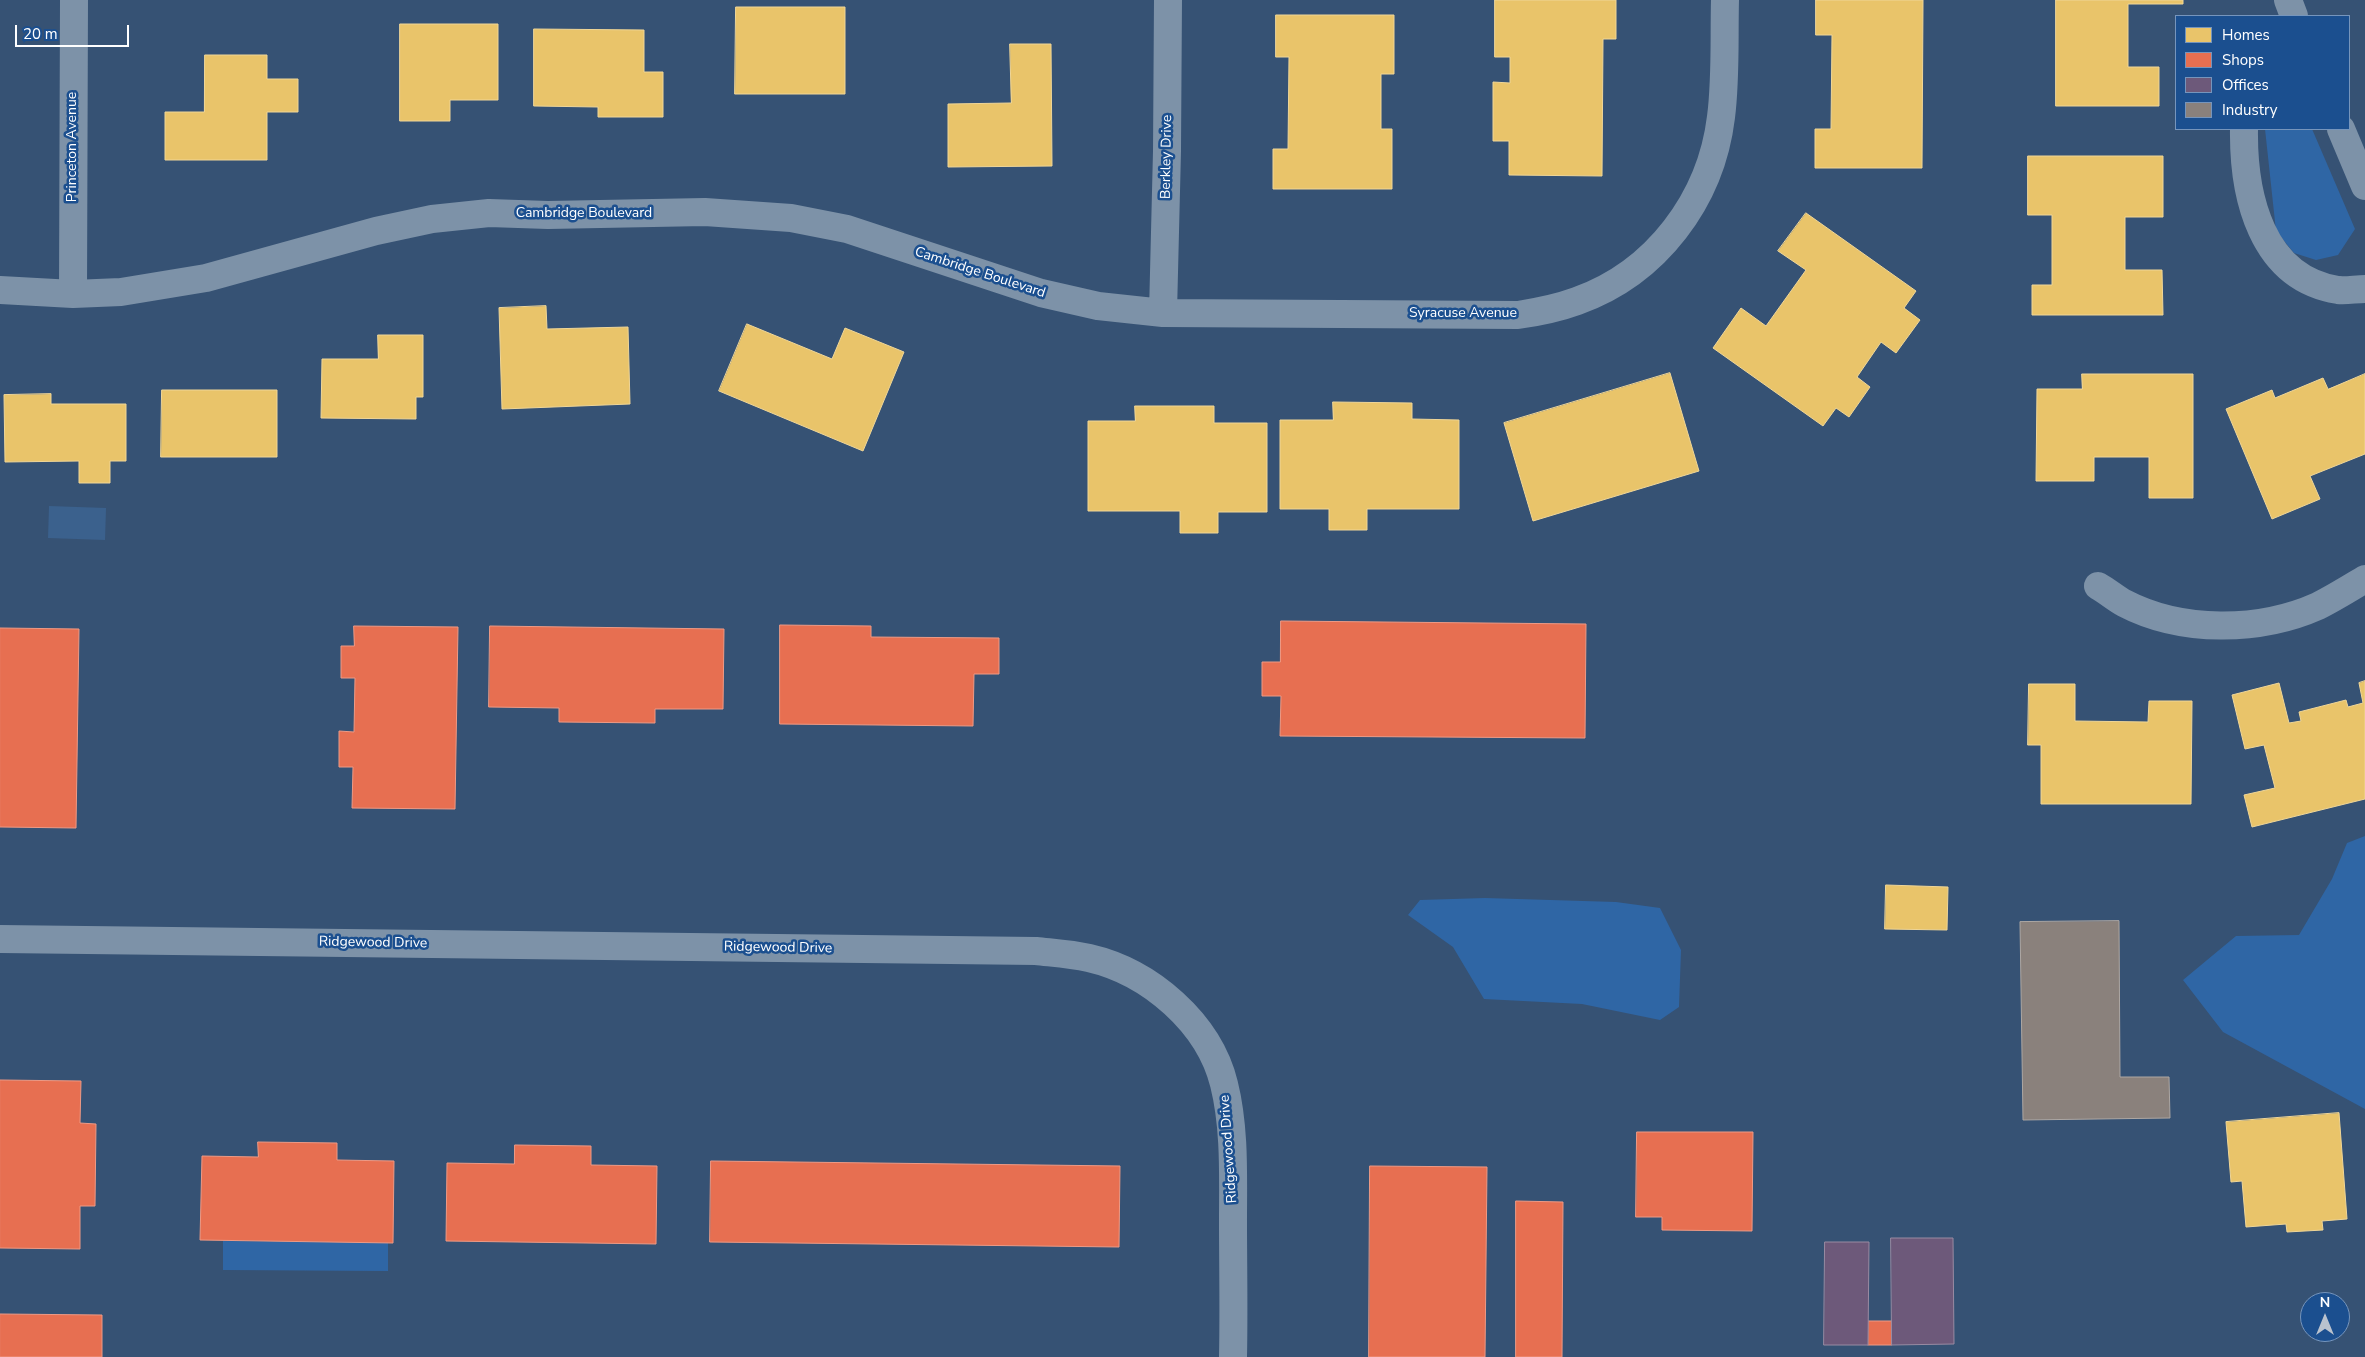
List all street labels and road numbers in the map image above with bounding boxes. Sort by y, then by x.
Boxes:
street label: Princeton Avenue [65,92,81,202]
street label: Berkley Drive [1158,115,1176,199]
street label: Cambridge Boulevard [516,206,652,222]
street label: Cambridge Boulevard [912,244,1048,302]
street label: Syracuse Avenue [1409,306,1517,322]
street label: Ridgewood Drive [319,934,427,952]
street label: Ridgewood Drive [724,939,832,957]
street label: Ridgewood Drive [1217,1094,1241,1204]

